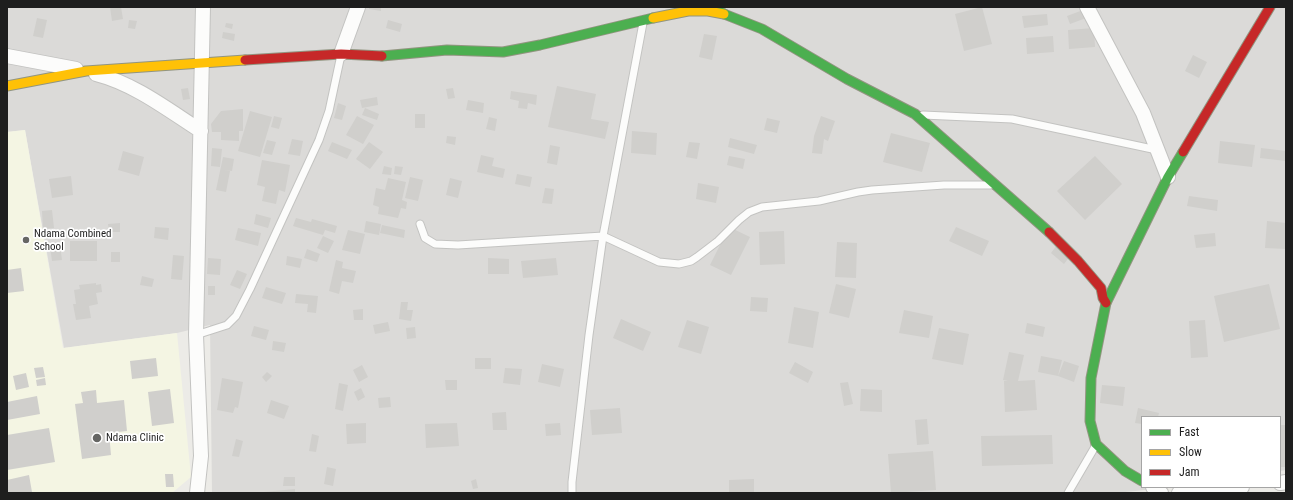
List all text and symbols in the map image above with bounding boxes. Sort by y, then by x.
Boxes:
place label: Ndama Combined School [34,227,112,253]
marker: Ndama Combined School [21,235,31,245]
legend [1141,416,1281,488]
text: Fast [1179,425,1199,439]
place label: Ndama Clinic [106,431,164,445]
marker: Ndama Clinic [91,432,103,444]
text: Slow [1179,445,1202,459]
text: Jam [1179,465,1200,479]

